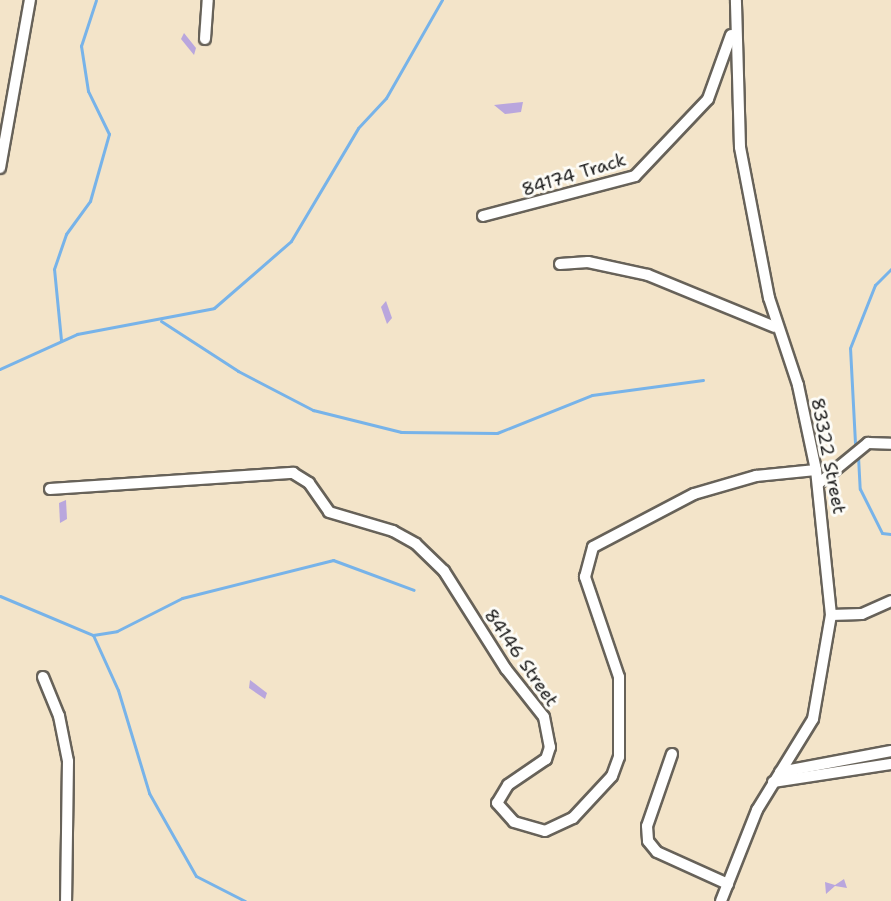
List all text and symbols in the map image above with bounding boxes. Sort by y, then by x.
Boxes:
street label: 84174 Track [519,149,629,201]
street label: 83322 Street [806,396,850,516]
street label: 84146 Street [479,605,563,711]

